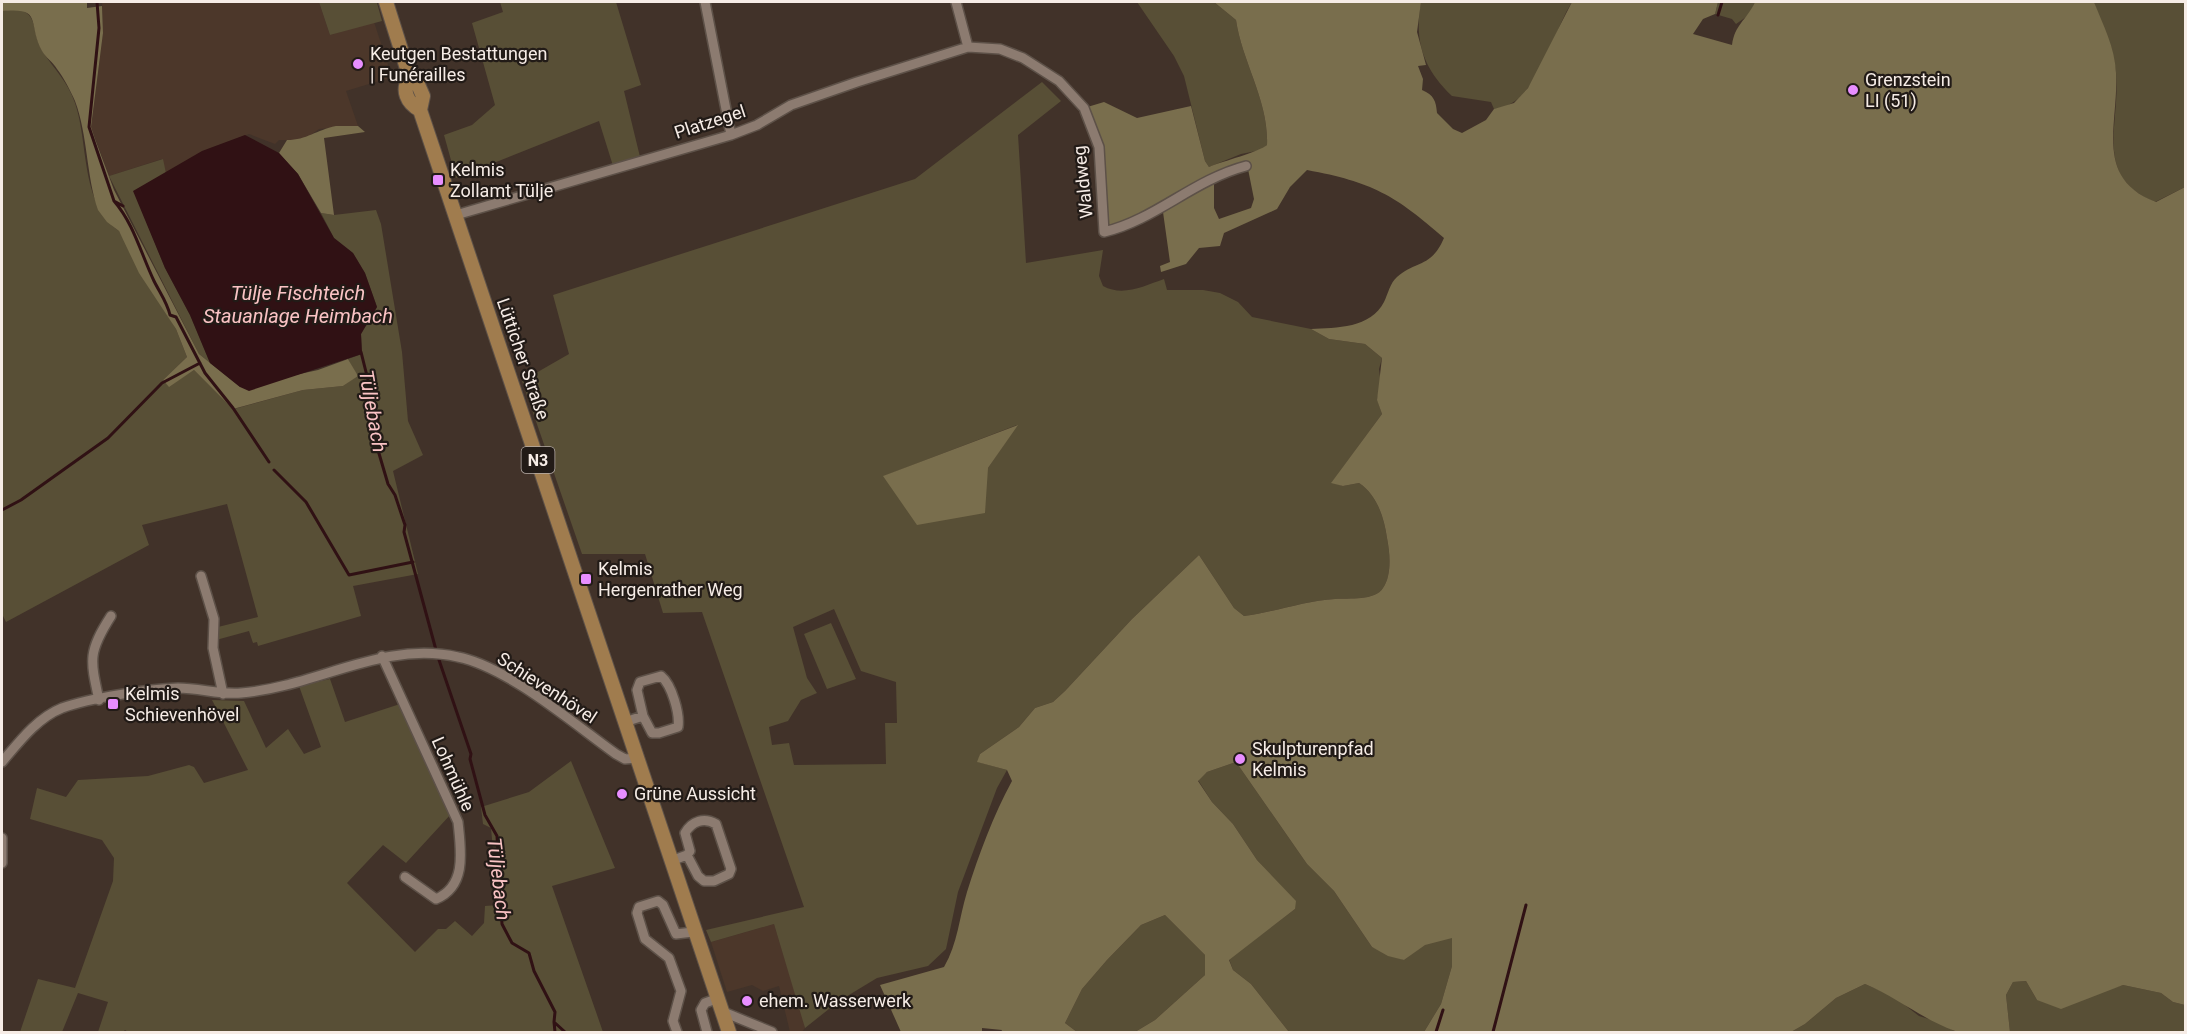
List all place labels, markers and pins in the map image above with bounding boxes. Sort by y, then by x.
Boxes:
place label: Keutgen Bestattungen | Funérailles [370,43,547,85]
marker: Keutgen Bestattungen | Funérailles [351,57,365,71]
place label: Grenzstein LI (51) [1865,69,1951,112]
marker: Grenzstein LI (51) [1846,83,1860,97]
place label: Kelmis Zollamt Tülje [450,159,553,201]
marker: Kelmis Zollamt Tülje [431,173,445,187]
place label: Kelmis Hergenrather Weg [598,558,743,600]
marker: Kelmis Hergenrather Weg [579,572,593,586]
place label: Kelmis Schievenhövel [125,683,240,725]
marker: Kelmis Schievenhövel [106,697,120,711]
place label: Skulpturenpfad Kelmis [1252,738,1374,780]
marker: Skulpturenpfad Kelmis [1233,752,1247,766]
place label: Grüne Aussicht [634,783,756,804]
marker: Grüne Aussicht [615,787,629,801]
place label: ehem. Wasserwerk [759,990,912,1011]
marker: ehem. Wasserwerk [740,994,754,1008]

